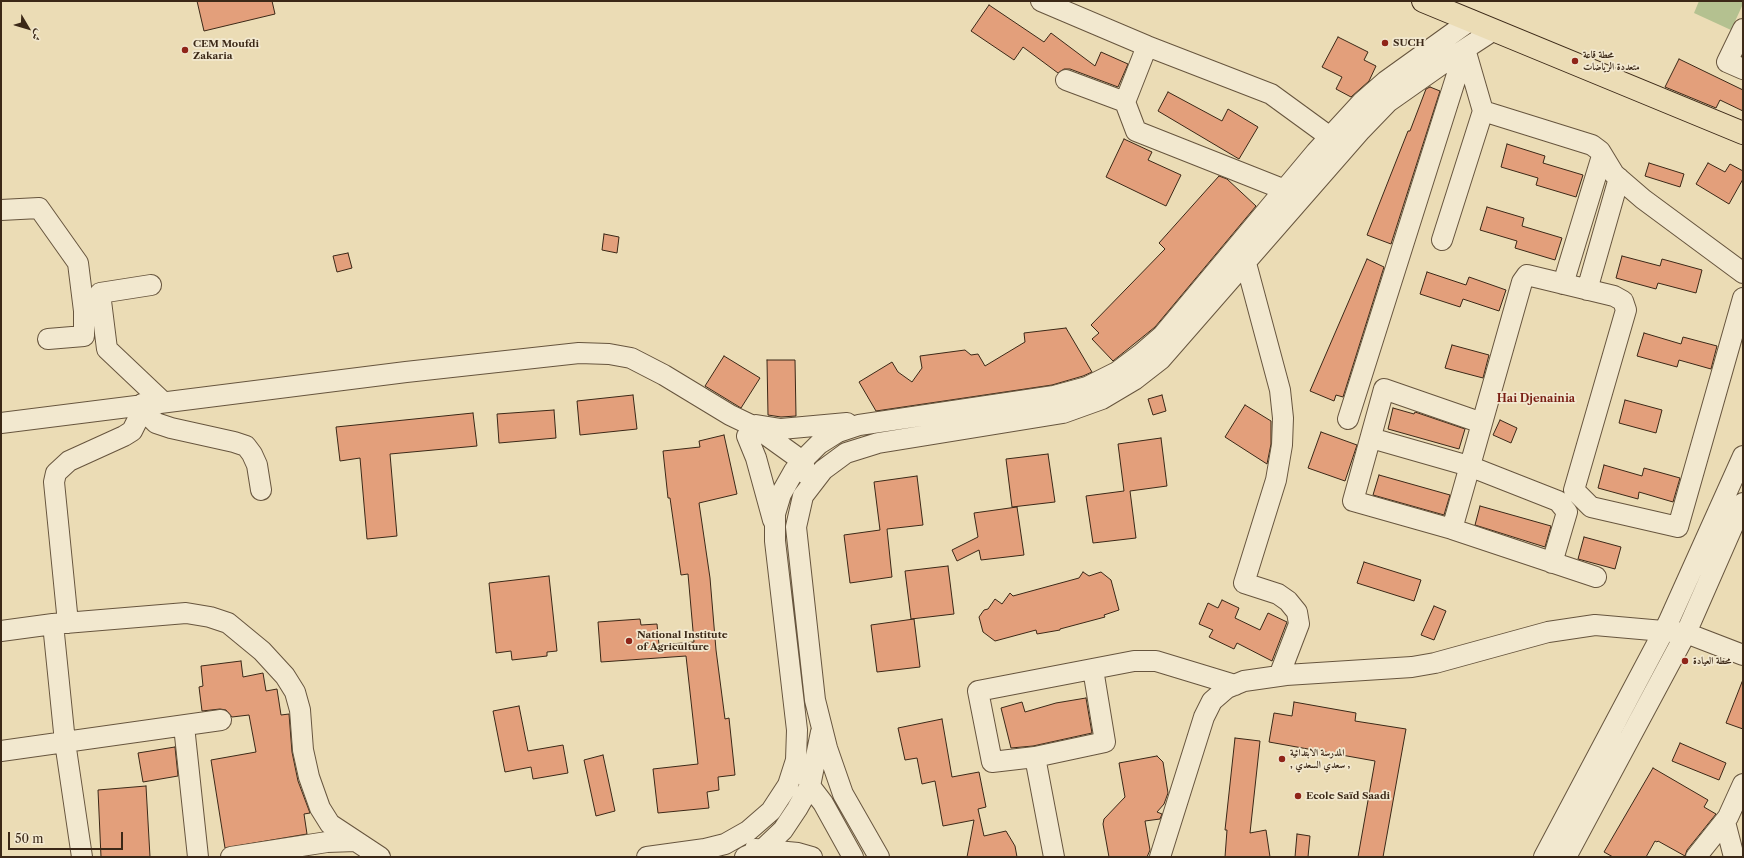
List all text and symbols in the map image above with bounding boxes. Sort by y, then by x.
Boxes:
north arrow [8,8,48,48]
text: ش [29,27,46,44]
place label: SUCH [1393,37,1425,49]
place label: CEM Moufdi Zakaria [193,38,259,62]
marker: SUCH [1380,38,1390,48]
marker: CEM Moufdi Zakaria [180,45,190,55]
place label: محطة قاعة متعددة الرياضات [1583,49,1640,72]
marker: محطة قاعة متعددة الرياضات [1570,56,1580,66]
district label: Hai Djenainia [1497,392,1575,406]
place label: National Institute of Agriculture [637,629,728,652]
marker: National Institute of Agriculture [624,636,634,646]
place label: محطة العيادة [1693,655,1731,667]
marker: محطة العيادة [1680,656,1690,666]
place label: المدرسة الابتدائية , سعدي السعدي , [1290,747,1350,770]
marker: المدرسة الابتدائية , سعدي السعدي , [1277,754,1287,764]
place label: Ecole Saïd Saadi [1306,790,1390,802]
marker: Ecole Saïd Saadi [1293,791,1303,801]
scale bar [10,824,125,850]
text: 50 m [15,831,44,846]

